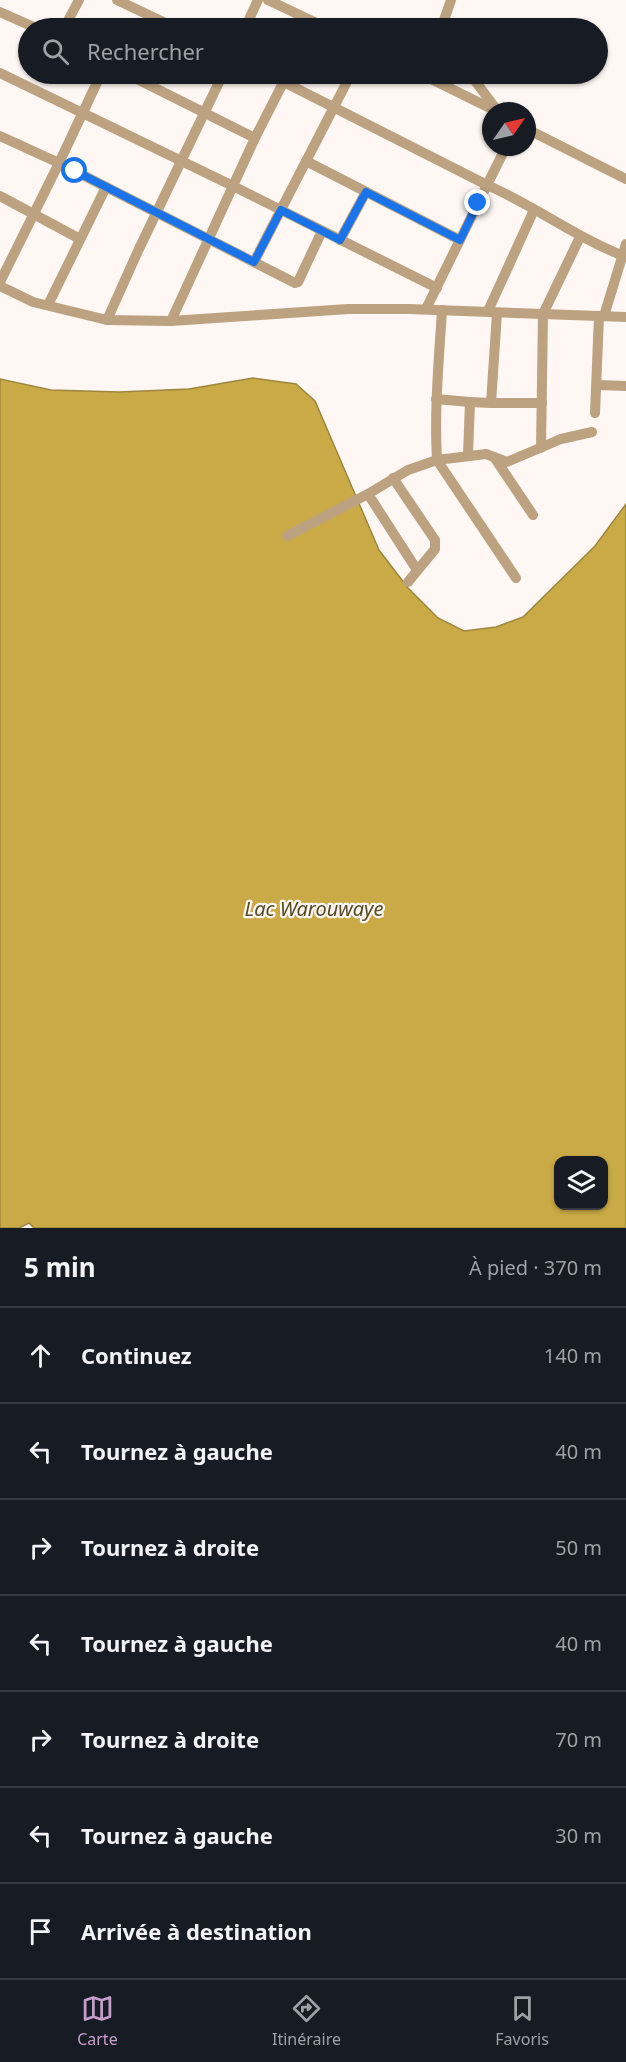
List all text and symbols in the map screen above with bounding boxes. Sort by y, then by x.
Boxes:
search box [18,18,608,84]
icon: search [39,35,72,68]
text: Rechercher [87,36,204,66]
north arrow [482,102,536,156]
route start [61,157,87,183]
route end [464,189,490,215]
water label: Lac Warouwaye [245,895,383,922]
map controls [554,1156,608,1210]
button: layers [554,1156,608,1210]
text: 5 min [24,1249,96,1285]
text: À pied · 370 m [469,1254,602,1281]
icon: ahead [24,1339,57,1372]
text: Continuez [81,1340,192,1370]
text: 140 m [544,1342,602,1369]
icon: left [24,1435,57,1468]
text: Tournez à gauche [81,1436,273,1466]
text: 40 m [555,1438,602,1465]
icon: right [24,1531,57,1564]
text: Tournez à droite [81,1532,259,1562]
text: 50 m [555,1534,602,1561]
icon: left [24,1627,57,1660]
text: Tournez à gauche [81,1628,273,1658]
text: 40 m [555,1630,602,1657]
icon: right [24,1723,57,1756]
text: Tournez à droite [81,1724,259,1754]
text: 70 m [555,1726,602,1753]
icon: left [24,1819,57,1852]
text: Tournez à gauche [81,1820,273,1850]
text: 30 m [555,1822,602,1849]
icon: arrive [24,1915,57,1948]
text: Arrivée à destination [81,1916,312,1946]
tab: Carte [77,1992,118,2050]
tab: Itinéraire [272,1992,341,2050]
tab: Favoris [495,1992,549,2050]

